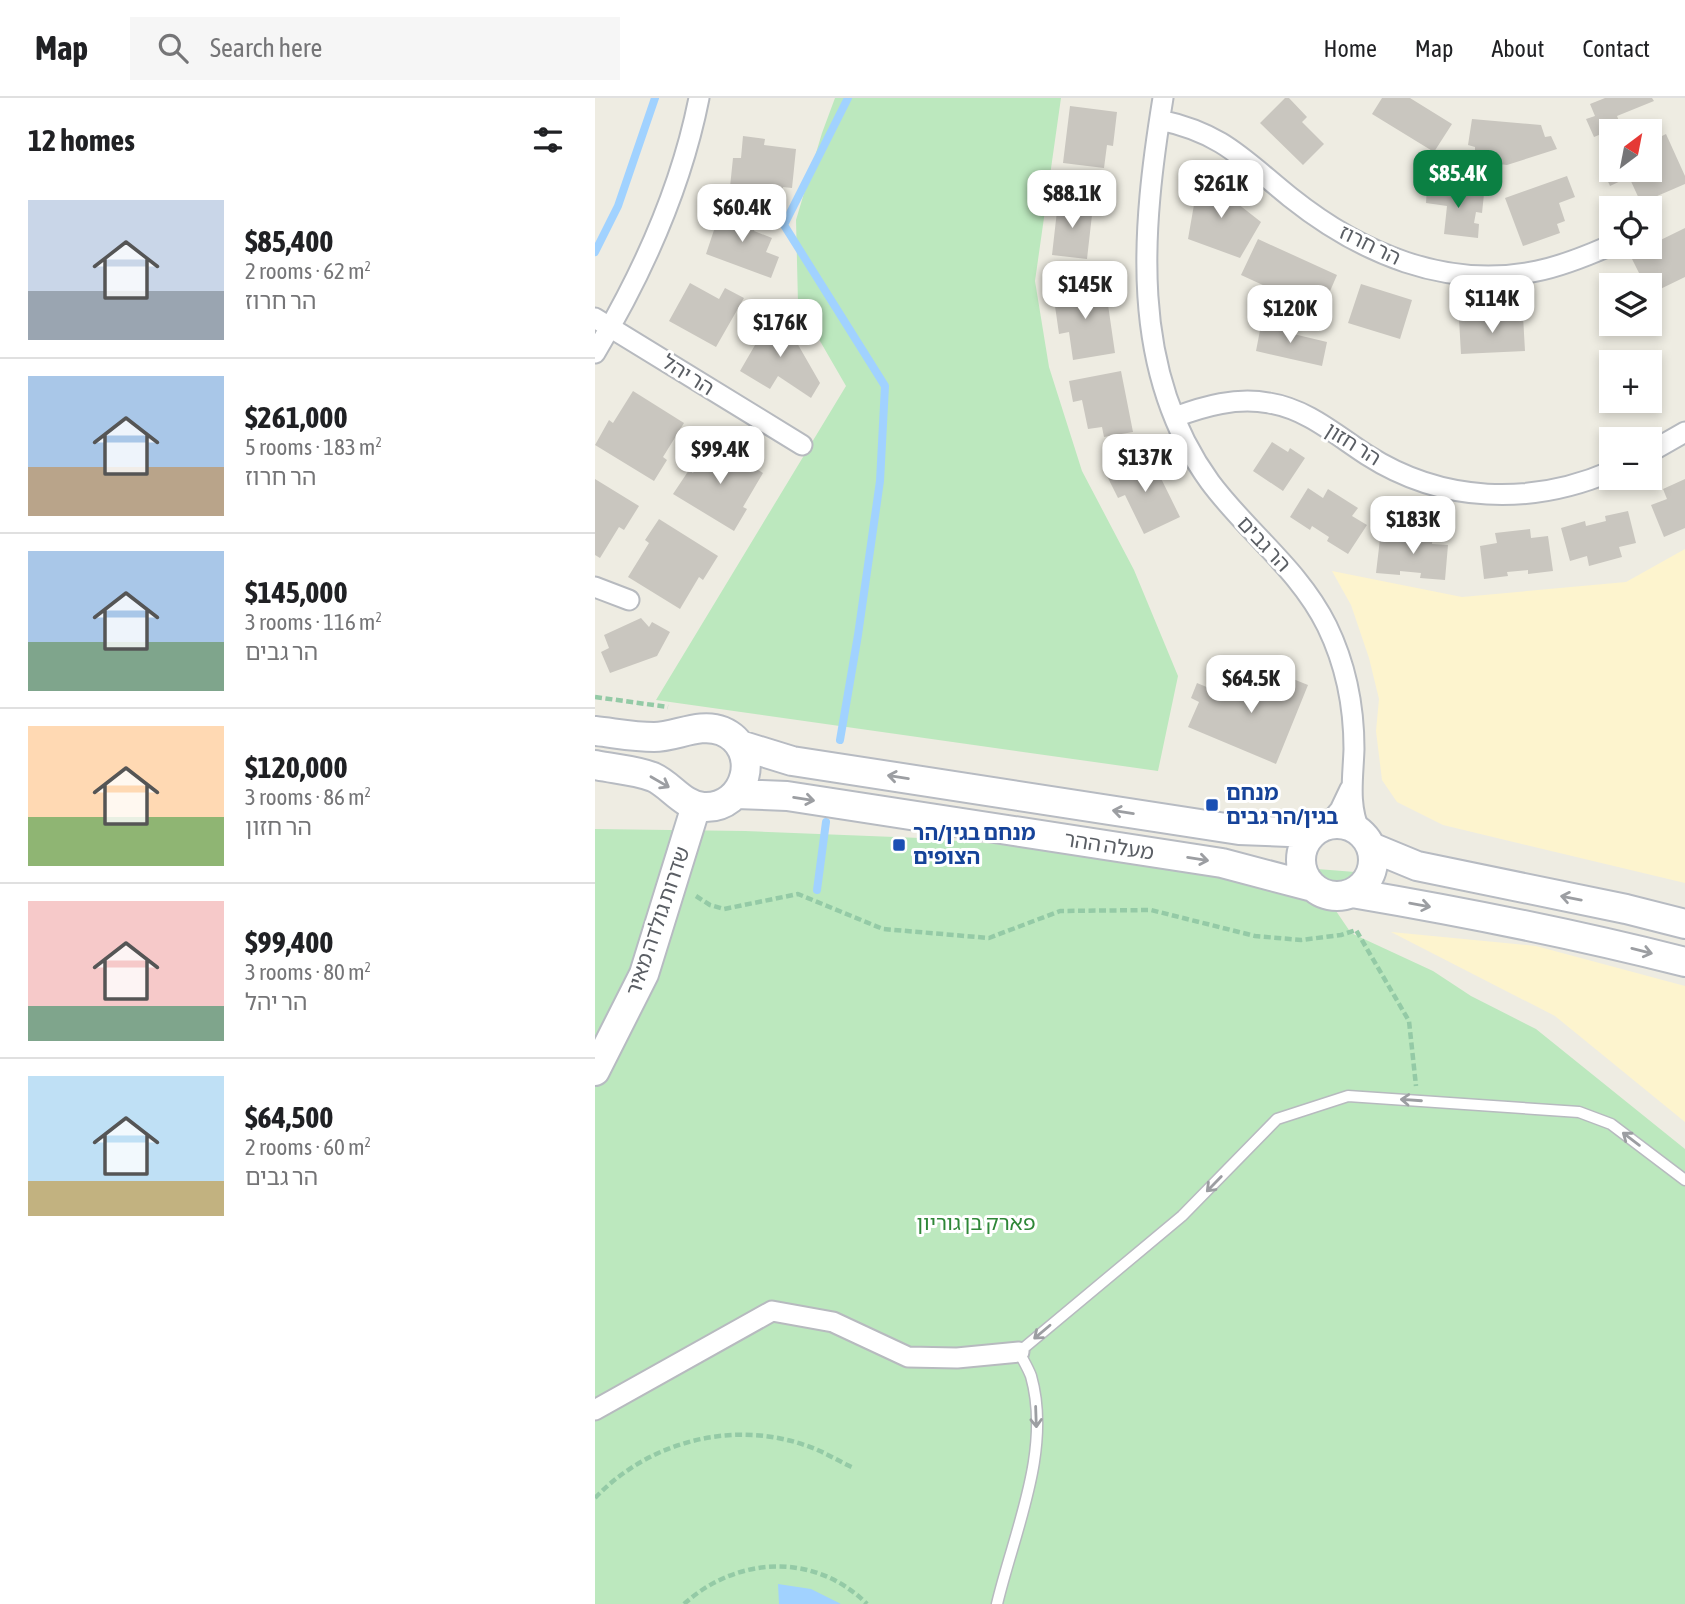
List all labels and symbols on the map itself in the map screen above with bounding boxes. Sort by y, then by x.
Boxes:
north arrow [1599,119,1663,182]
pin: $85.4K [1401,150,1515,210]
pin: $261K [1172,160,1270,220]
pin: $88.1K [1015,170,1129,230]
pin: $60.4K [685,184,799,244]
street label: הר חרוז [1336,219,1405,269]
pin: $145K [1036,262,1134,321]
pin: $114K [1443,275,1541,335]
pin: $120K [1241,286,1339,345]
pin: $176K [731,300,829,359]
street label: הר יהל [658,349,719,399]
street label: הר חזון [1321,417,1386,470]
pin: $99.4K [663,426,777,486]
pin: $137K [1096,434,1194,494]
pin: $183K [1364,496,1462,556]
street label: הר גבים [1233,511,1296,576]
pin: $64.5K [1194,656,1308,715]
one-way arrow [888,770,910,783]
one-way arrow [650,775,670,789]
place label: מנחם בגין/הר גבים [1226,780,1339,828]
one-way arrow [792,793,815,806]
marker: מנחם בגין/הר גבים [1204,797,1220,813]
one-way arrow [1112,805,1135,818]
place label: מנחם בגין/הר הצופים [913,820,1036,868]
street label: מעלה ההר [1063,826,1156,864]
marker: מנחם בגין/הר הצופים [891,837,907,853]
street label: שדרות גולדה מאיר [620,843,694,998]
one-way arrow [1186,853,1209,866]
one-way arrow [1560,890,1583,904]
one-way arrow [1408,899,1430,912]
one-way arrow [1630,945,1653,958]
one-way arrow [1400,1093,1422,1106]
one-way arrow [1622,1131,1640,1146]
one-way arrow [1206,1175,1223,1192]
park label: פארק בן גוריון [916,1210,1036,1234]
one-way arrow [1034,1324,1052,1340]
one-way arrow [1030,1405,1043,1428]

